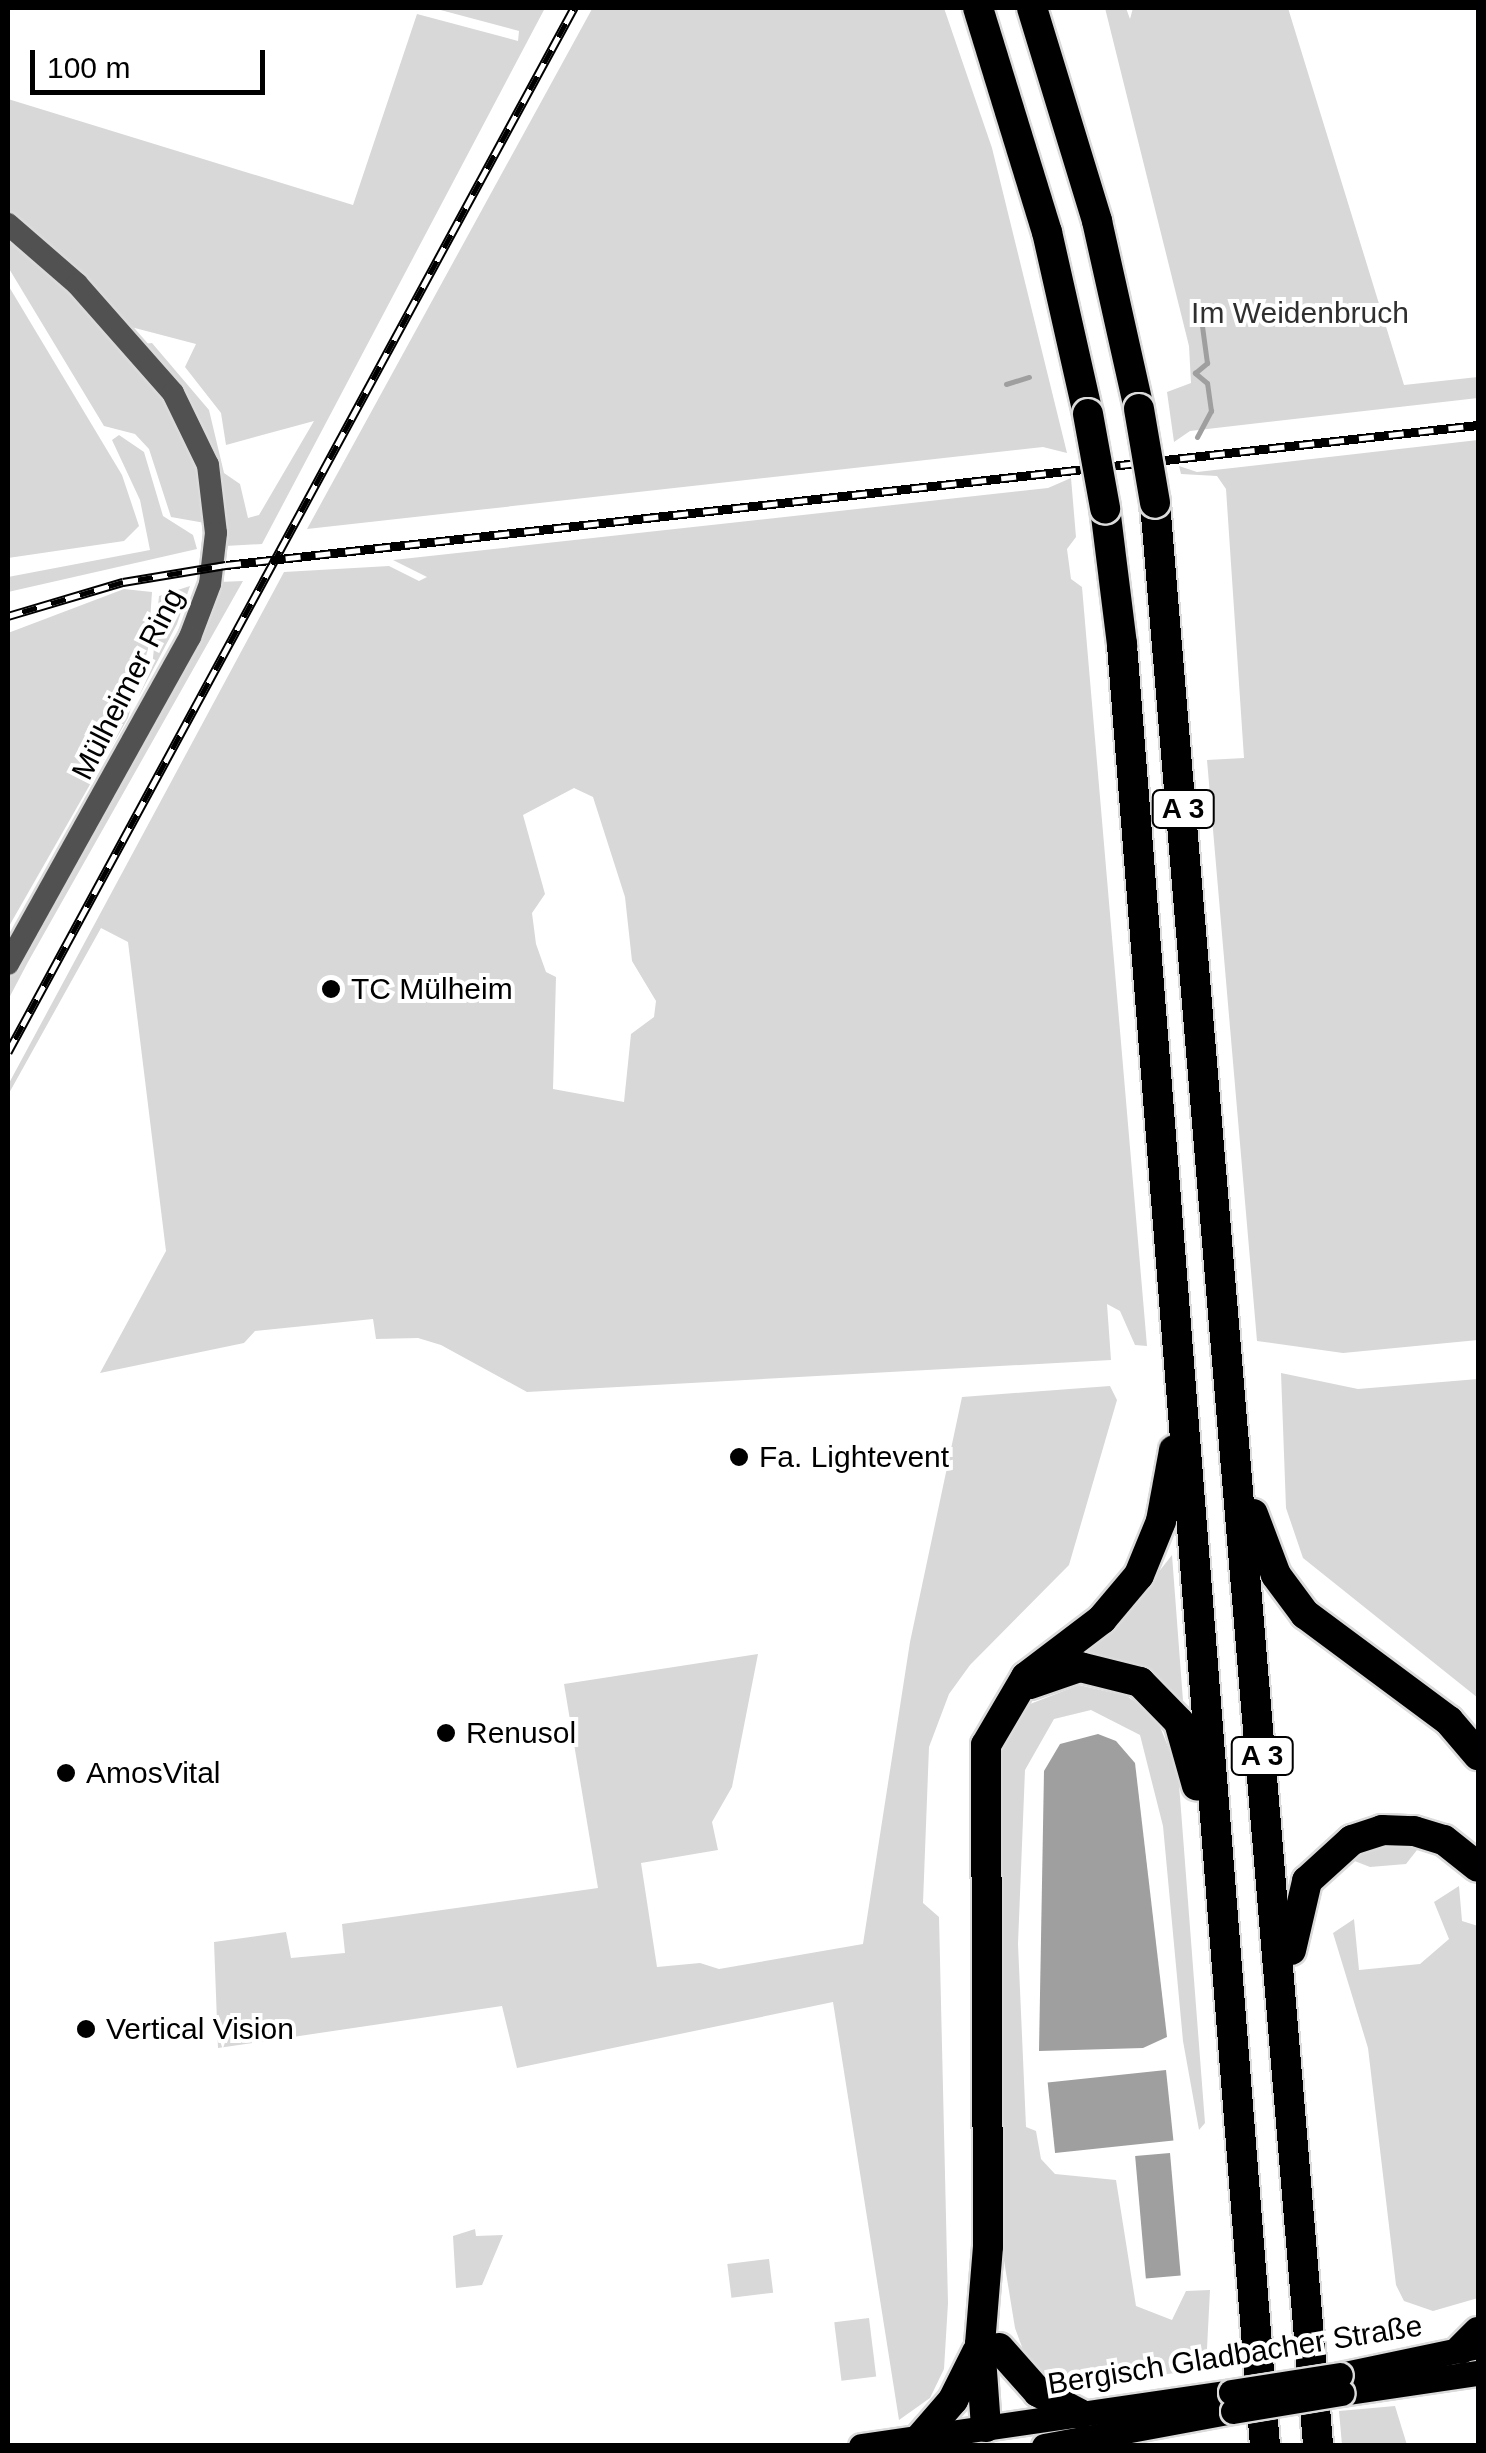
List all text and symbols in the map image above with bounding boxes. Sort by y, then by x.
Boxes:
scale bar [35,30,270,92]
text: 100 m [47,51,130,84]
park label: Im Weidenbruch [1191,295,1409,331]
street label: Mülheimer Ring [64,582,192,786]
road number: A 3 [1150,786,1216,832]
place label: TC Mülheim [351,971,513,1007]
marker: TC Mülheim [320,978,342,1000]
place label: Fa. Lightevent [759,1439,949,1475]
marker: Fa. Lightevent [728,1446,750,1468]
place label: Renusol [466,1715,576,1751]
marker: Renusol [435,1722,457,1744]
road number: A 3 [1230,1733,1294,1779]
place label: AmosVital [86,1755,221,1791]
marker: AmosVital [55,1762,77,1784]
place label: Vertical Vision [106,2011,294,2047]
marker: Vertical Vision [75,2018,97,2040]
street label: Bergisch Gladbacher Straße [1045,2308,1425,2402]

